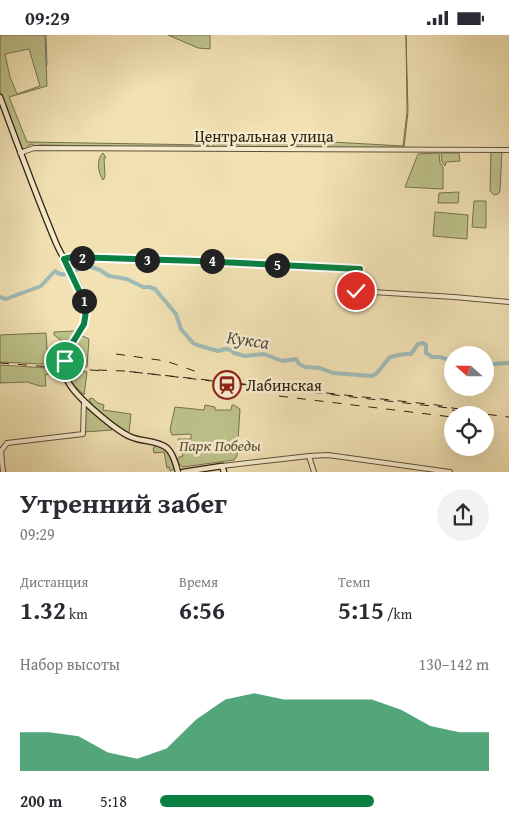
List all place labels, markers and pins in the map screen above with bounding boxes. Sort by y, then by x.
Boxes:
pin: 2 [70,245,94,271]
pin: 3 [134,247,160,273]
pin: 4 [200,249,224,273]
pin: 5 [264,253,290,277]
pin [335,270,377,312]
pin: 1 [72,289,96,313]
pin [44,340,86,382]
station icon: Лабинская [212,370,242,400]
place label: Лабинская [246,373,322,397]

